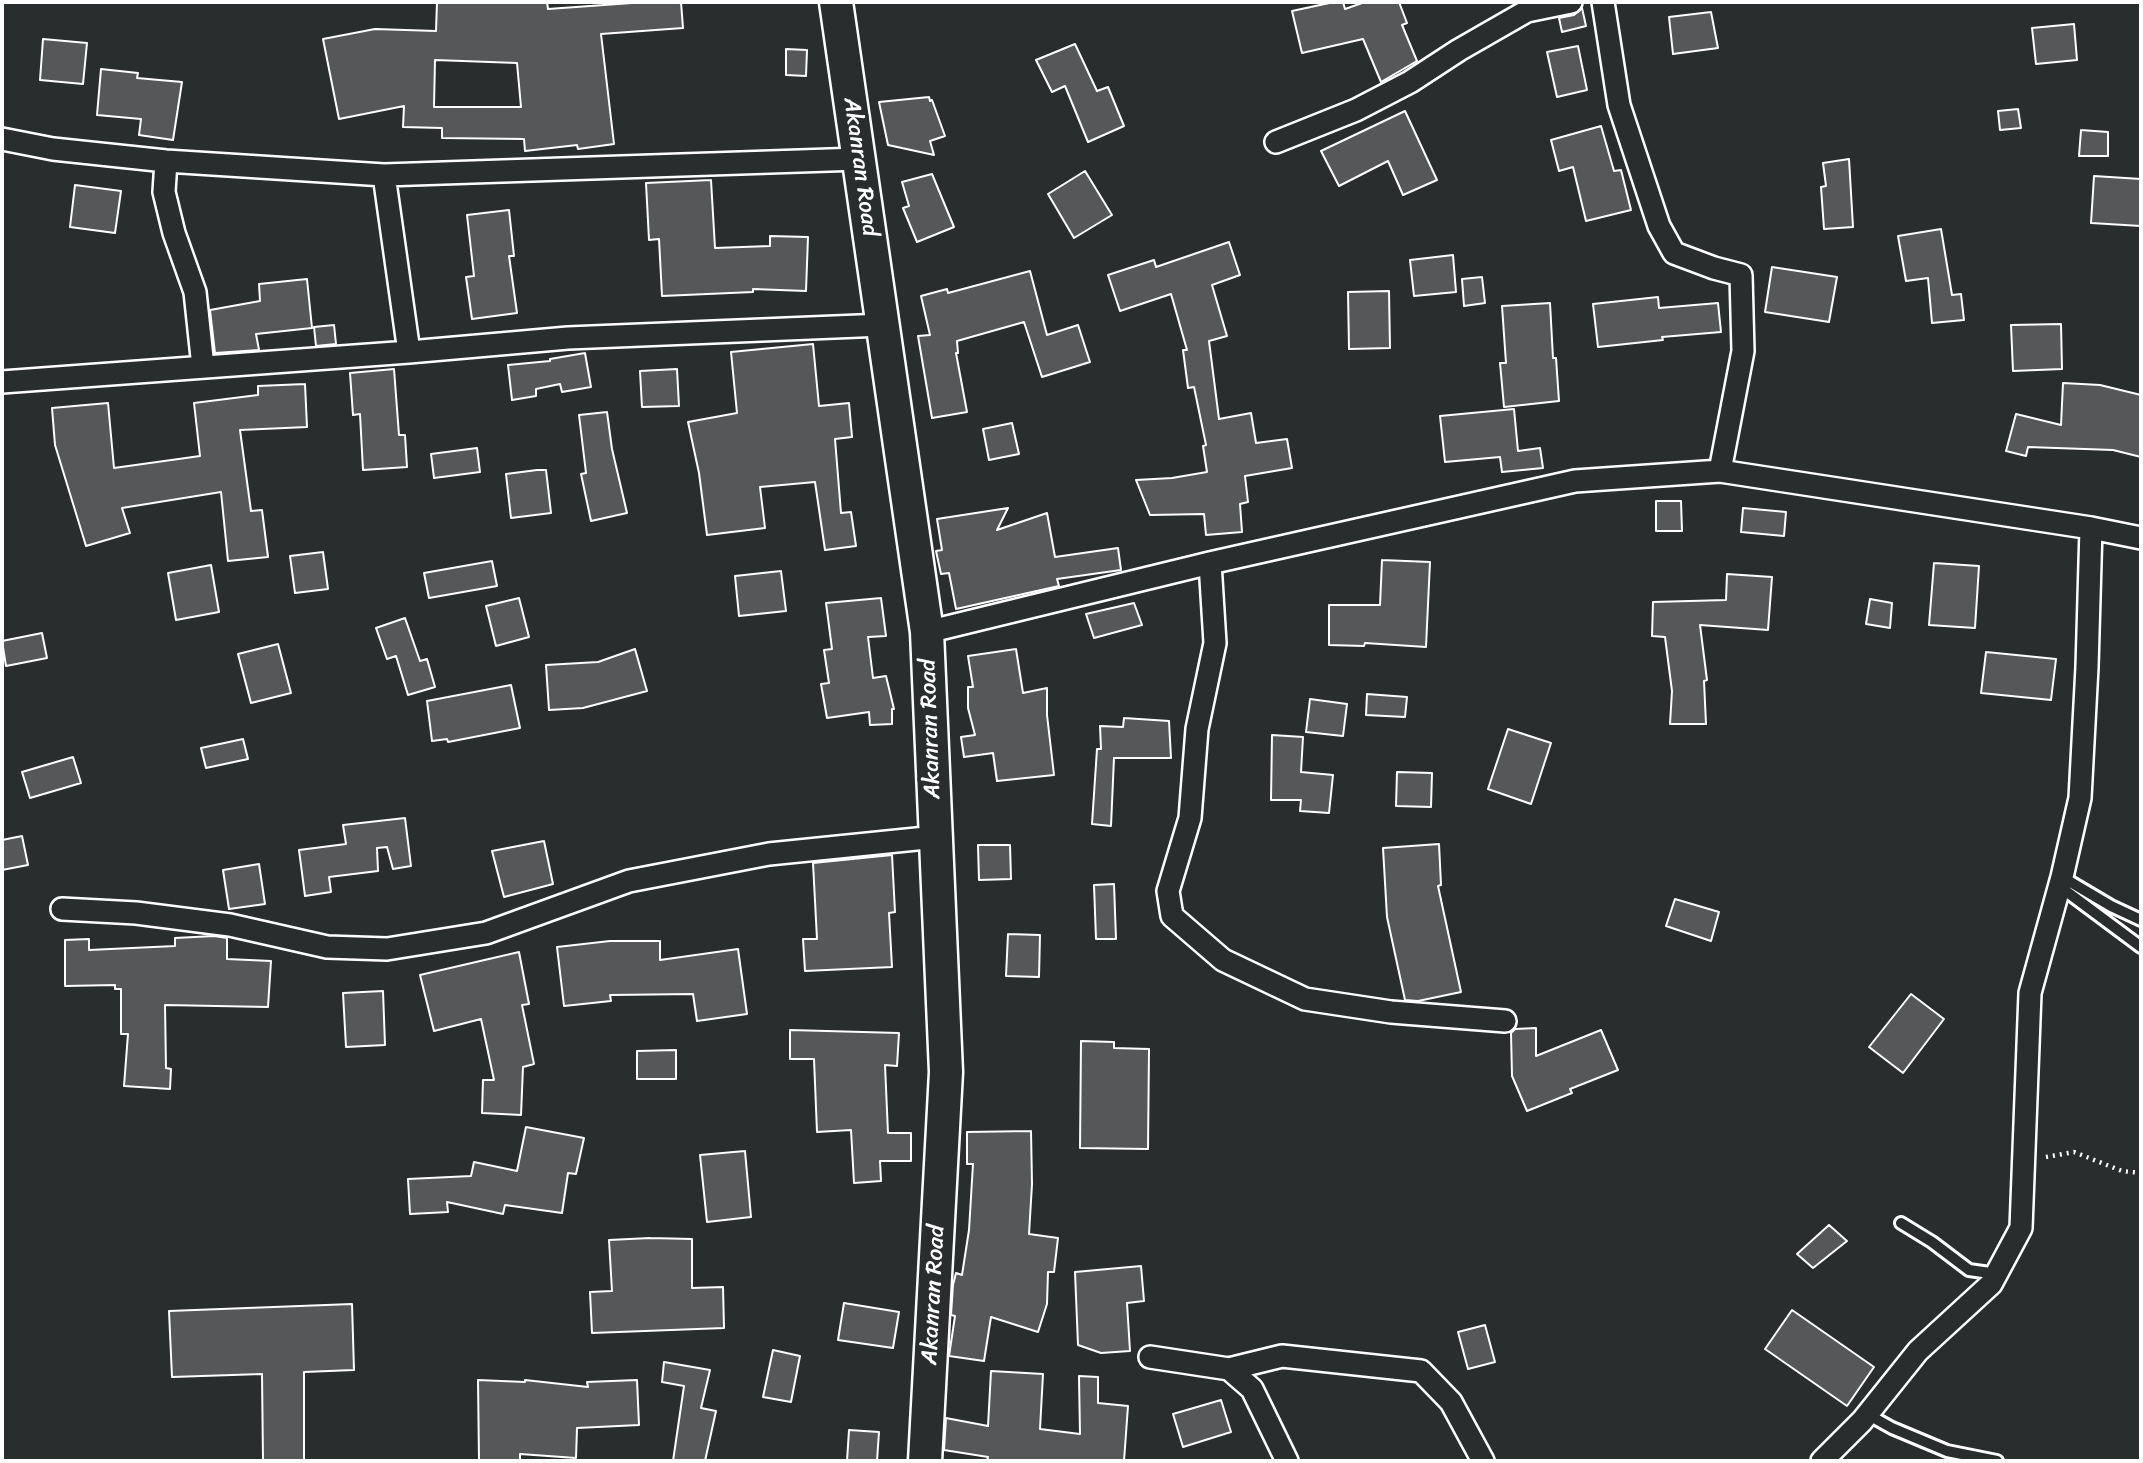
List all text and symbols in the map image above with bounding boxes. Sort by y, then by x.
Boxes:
street label: Akanran Road [837,96,883,238]
street label: Akanran Road [915,659,947,799]
street label: Akanran Road [917,1224,951,1366]

